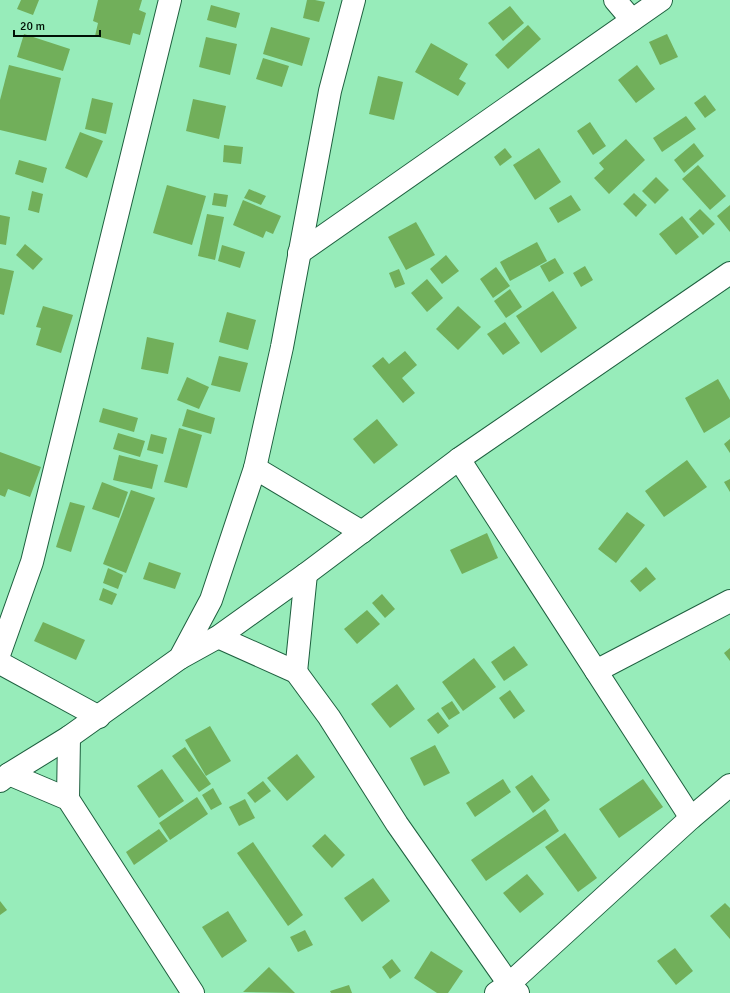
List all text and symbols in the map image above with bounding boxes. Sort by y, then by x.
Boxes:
scale bar [14,12,100,38]
text: 20 m [20,19,45,34]

